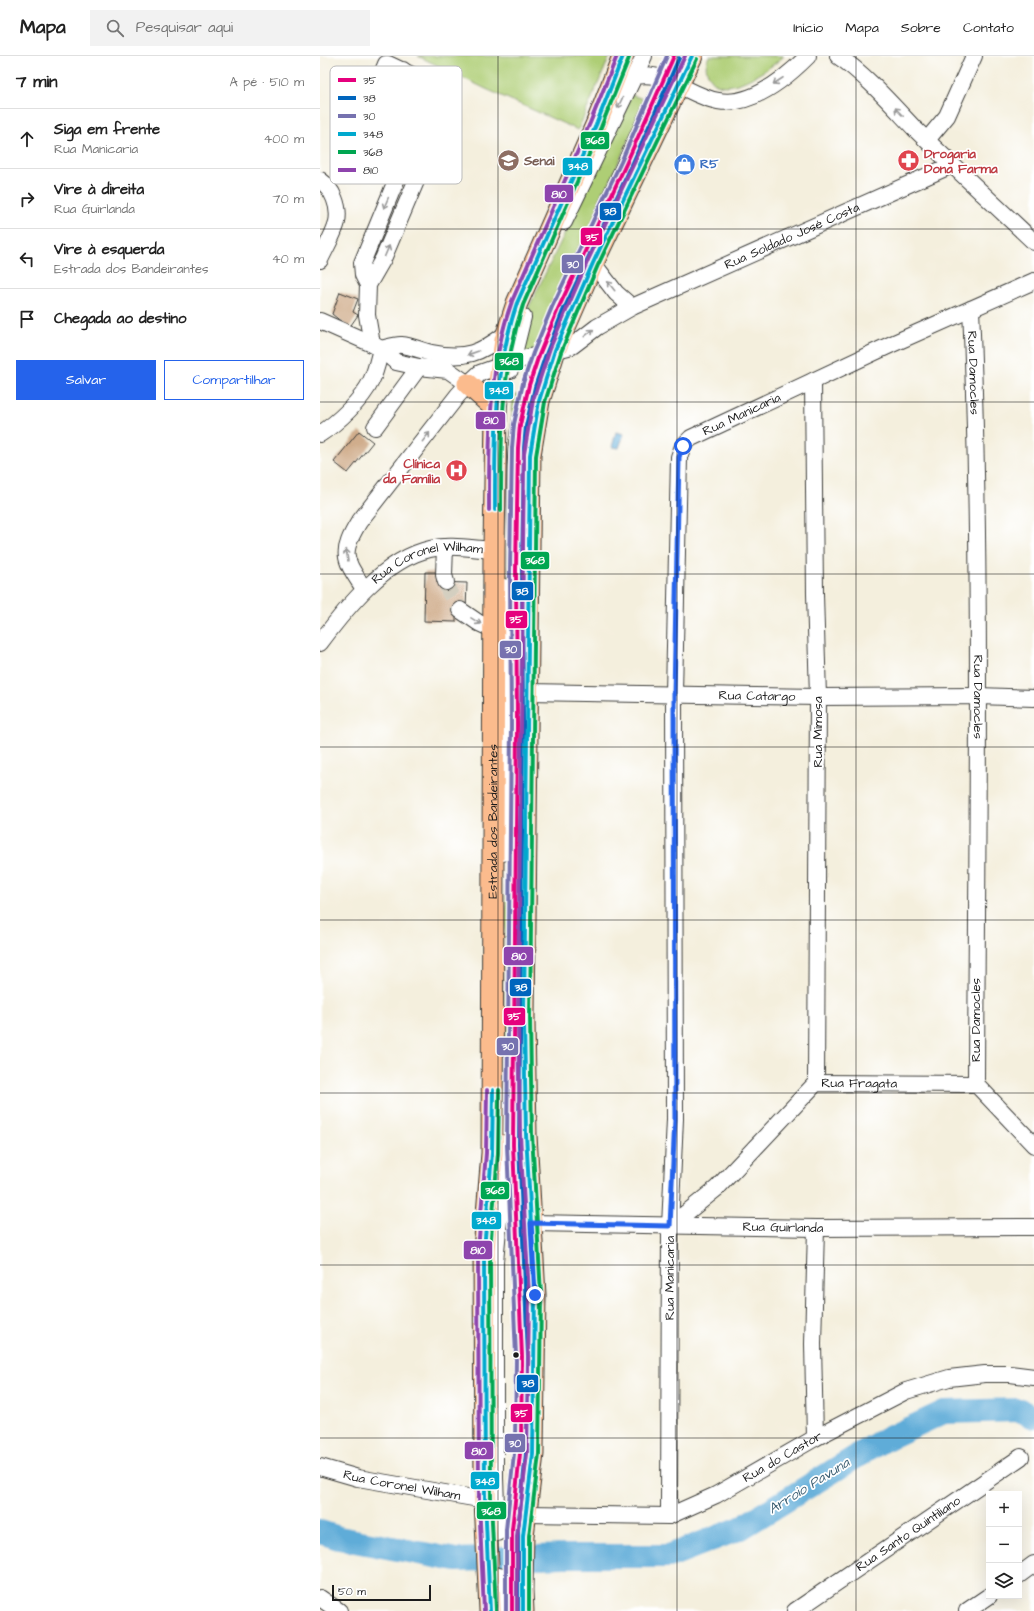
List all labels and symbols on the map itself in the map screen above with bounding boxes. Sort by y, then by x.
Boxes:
legend [330,66,462,184]
text: 35 [363,73,377,88]
one-way arrow [773,77,784,85]
text: 38 [363,91,376,106]
one-way arrow [616,97,623,109]
one-way arrow [894,108,904,117]
text: 30 [363,109,376,124]
text: 348 [363,127,383,142]
line badge: 368 [580,131,610,150]
text: 368 [584,133,606,148]
text: 368 [363,145,383,160]
place label: Drogaria Dona Farma [924,145,998,178]
school or university icon: Senai [496,148,522,174]
pharmacy icon: Drogaria Dona Farma [895,148,921,174]
shop icon: R5 [672,151,698,177]
place label: Senai [523,152,556,170]
place label: R5 [700,155,719,173]
line badge: 348 [562,157,593,176]
text: 348 [567,159,589,174]
text: 810 [363,163,379,178]
line badge: 810 [544,184,574,203]
text: 810 [551,187,567,202]
one-way arrow [381,197,389,209]
street label: Rua Soldado José Costa [722,198,863,274]
line badge: 38 [599,202,622,221]
text: 38 [603,204,617,219]
line badge: 35 [580,227,603,246]
text: 35 [584,230,599,245]
one-way arrow [383,245,391,257]
line badge: 30 [561,254,584,274]
text: 30 [566,257,579,272]
one-way arrow [607,281,615,292]
one-way arrow [584,329,595,337]
street label: Rua Damocles [963,331,984,416]
one-way arrow [468,349,480,357]
line badge: 368 [494,352,524,371]
text: 368 [498,354,520,369]
line badge: 348 [484,381,514,400]
text: 348 [488,383,510,398]
street label: Rua Manicaria [700,388,784,440]
line badge: 810 [475,411,506,430]
text: 810 [483,413,499,428]
one-way arrow [421,432,430,443]
route start [674,437,692,455]
place label: Clínica da Família [382,455,440,488]
hospital icon: Clínica da Família [443,458,469,484]
street label: Rua Coronel Wilham [367,538,485,588]
one-way arrow [343,548,351,561]
line badge: 368 [520,551,550,570]
text: 368 [524,553,546,568]
line badge: 38 [511,581,534,601]
text: 38 [515,584,529,599]
line badge: 35 [505,610,528,629]
text: 35 [508,612,523,627]
one-way arrow [470,617,481,625]
line badge: 30 [499,640,522,659]
text: 30 [504,642,517,657]
street label: Rua Damocles [969,655,987,739]
street label: Rua Catargo [718,686,796,706]
street label: Rua Mimosa [809,696,827,767]
street label: Estrada dos Bandeirantes [484,744,502,899]
line badge: 810 [503,946,534,966]
text: 810 [511,949,527,964]
line badge: 38 [509,978,532,997]
street label: Rua Damocles [967,978,985,1062]
text: 38 [514,980,528,995]
line badge: 35 [503,1007,526,1026]
text: 35 [506,1009,521,1024]
line badge: 30 [496,1037,519,1056]
text: 30 [501,1039,514,1054]
street label: Rua Fragata [821,1074,898,1093]
line badge: 368 [480,1181,510,1200]
text: 368 [484,1183,506,1198]
line badge: 348 [471,1211,502,1230]
text: 348 [475,1213,497,1228]
street label: Rua Guirlanda [742,1218,824,1237]
street label: Rua Manicaria [661,1235,679,1320]
line badge: 810 [463,1240,493,1260]
text: 810 [470,1243,486,1258]
route end [526,1286,544,1304]
unlabelled marker [511,1350,521,1360]
line badge: 38 [516,1374,539,1393]
text: 38 [521,1376,535,1391]
line badge: 35 [510,1403,533,1423]
text: 35 [513,1406,528,1421]
street label: Rua do Castor [739,1427,825,1487]
line badge: 30 [504,1433,526,1453]
text: 30 [508,1436,521,1451]
line badge: 810 [464,1441,494,1460]
text: 810 [471,1444,487,1459]
water label: Arroio Pavuna [765,1453,854,1519]
street label: Rua Coronel Wilham [341,1465,463,1505]
line badge: 348 [470,1471,500,1490]
text: 348 [474,1474,496,1489]
street label: Rua Santo Quintiliano [852,1491,965,1576]
line badge: 368 [476,1501,507,1520]
text: 368 [480,1504,502,1519]
scale bar [332,1583,431,1602]

